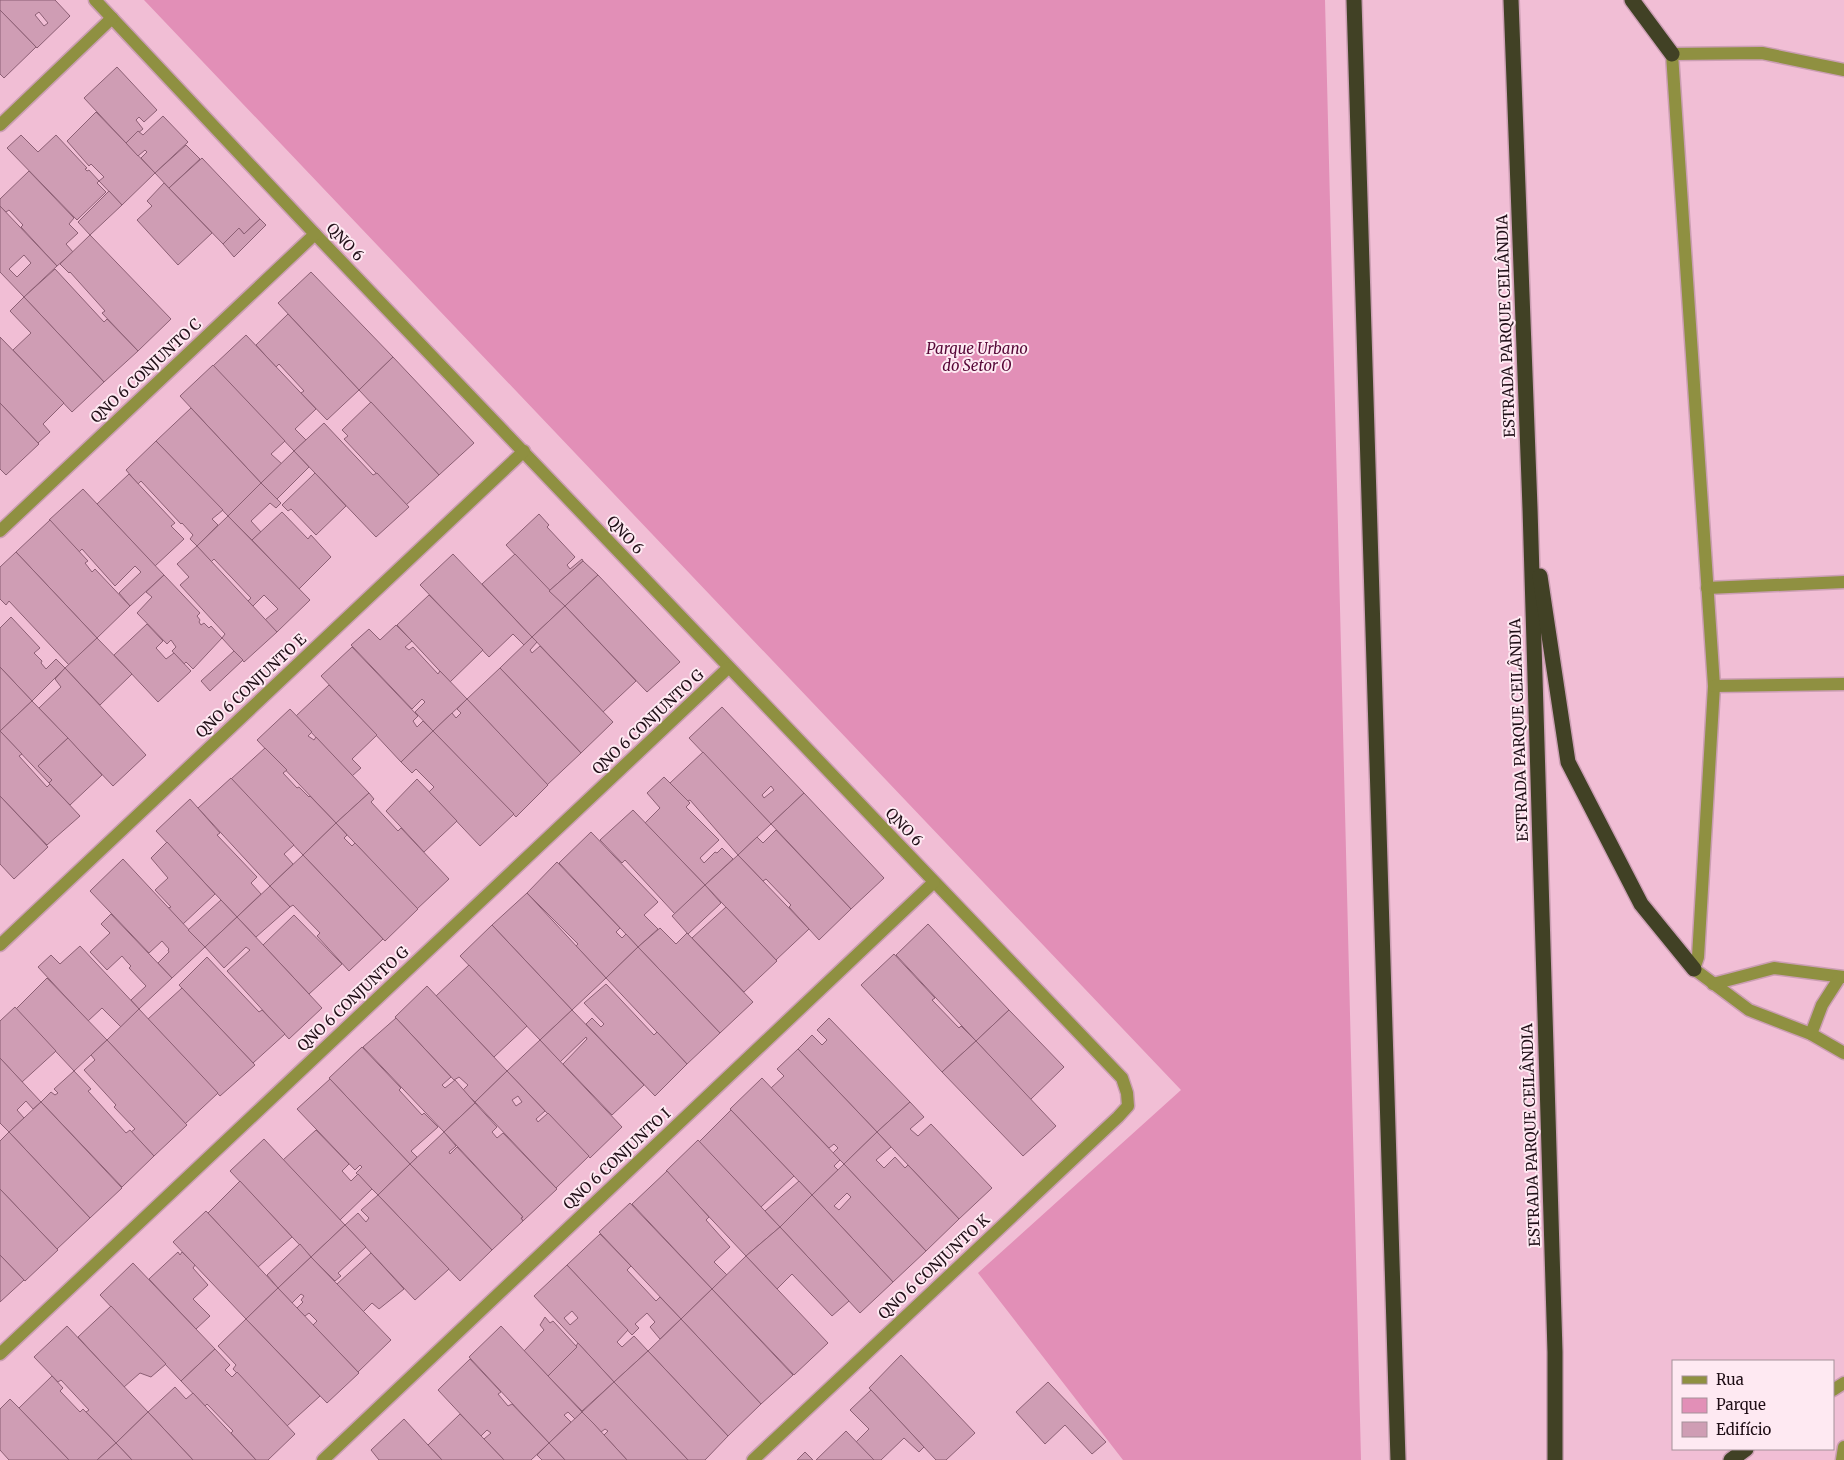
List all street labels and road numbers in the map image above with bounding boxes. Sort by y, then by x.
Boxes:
street label: ESTRADA PARQUE CEILÂNDIA [1491,214,1519,438]
street label: QNO 6 [323,219,368,265]
street label: QNO 6 CONJUNTO C [86,314,205,427]
street label: QNO 6 [603,511,648,558]
street label: ESTRADA PARQUE CEILÂNDIA [1504,618,1532,842]
street label: QNO 6 CONJUNTO E [191,629,310,742]
street label: QNO 6 CONJUNTO G [588,665,707,778]
street label: QNO 6 [882,804,927,850]
street label: QNO 6 CONJUNTO G [293,942,412,1055]
street label: ESTRADA PARQUE CEILÂNDIA [1516,1023,1544,1247]
street label: QNO 6 CONJUNTO I [559,1104,674,1213]
street label: QNO 6 CONJUNTO K [874,1210,993,1323]

